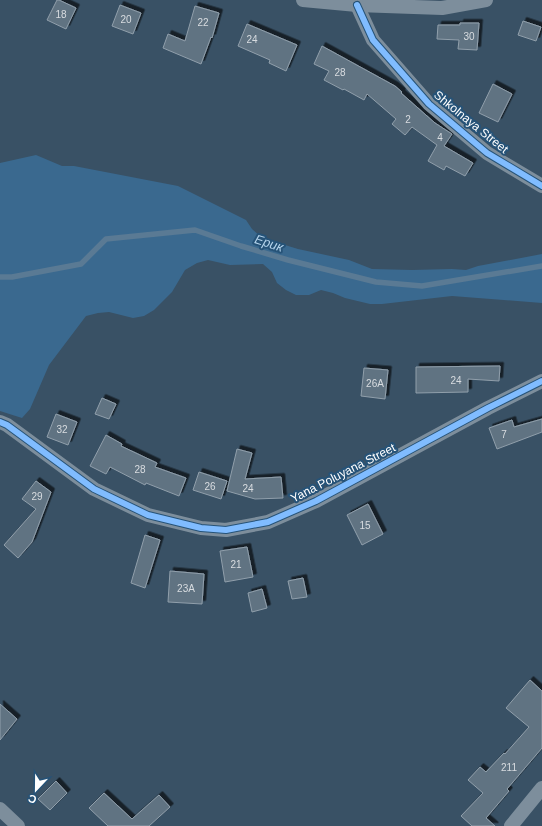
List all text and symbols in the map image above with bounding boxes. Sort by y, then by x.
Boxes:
house number: 18 [55,9,67,20]
house number: 20 [120,14,132,25]
house number: 22 [197,17,209,28]
house number: 30 [463,31,475,42]
house number: 24 [246,34,258,45]
house number: 28 [334,67,346,78]
street label: Shkolnaya Street [431,88,511,157]
house number: 2 [405,114,411,125]
house number: 4 [437,132,443,143]
water label: Ерик [253,231,286,255]
house number: 24 [450,375,462,386]
house number: 26А [366,378,384,389]
house number: 32 [56,424,68,435]
house number: 7 [501,429,507,440]
street label: Yana Poluyana Street [288,440,398,506]
house number: 28 [134,464,146,475]
house number: 26 [204,481,216,492]
house number: 24 [242,483,254,494]
house number: 29 [31,491,43,502]
house number: 15 [359,520,371,531]
house number: 21 [230,559,242,570]
house number: 23А [177,583,195,594]
house number: 211 [501,762,517,773]
north arrow [16,770,56,810]
text: С [26,792,38,806]

